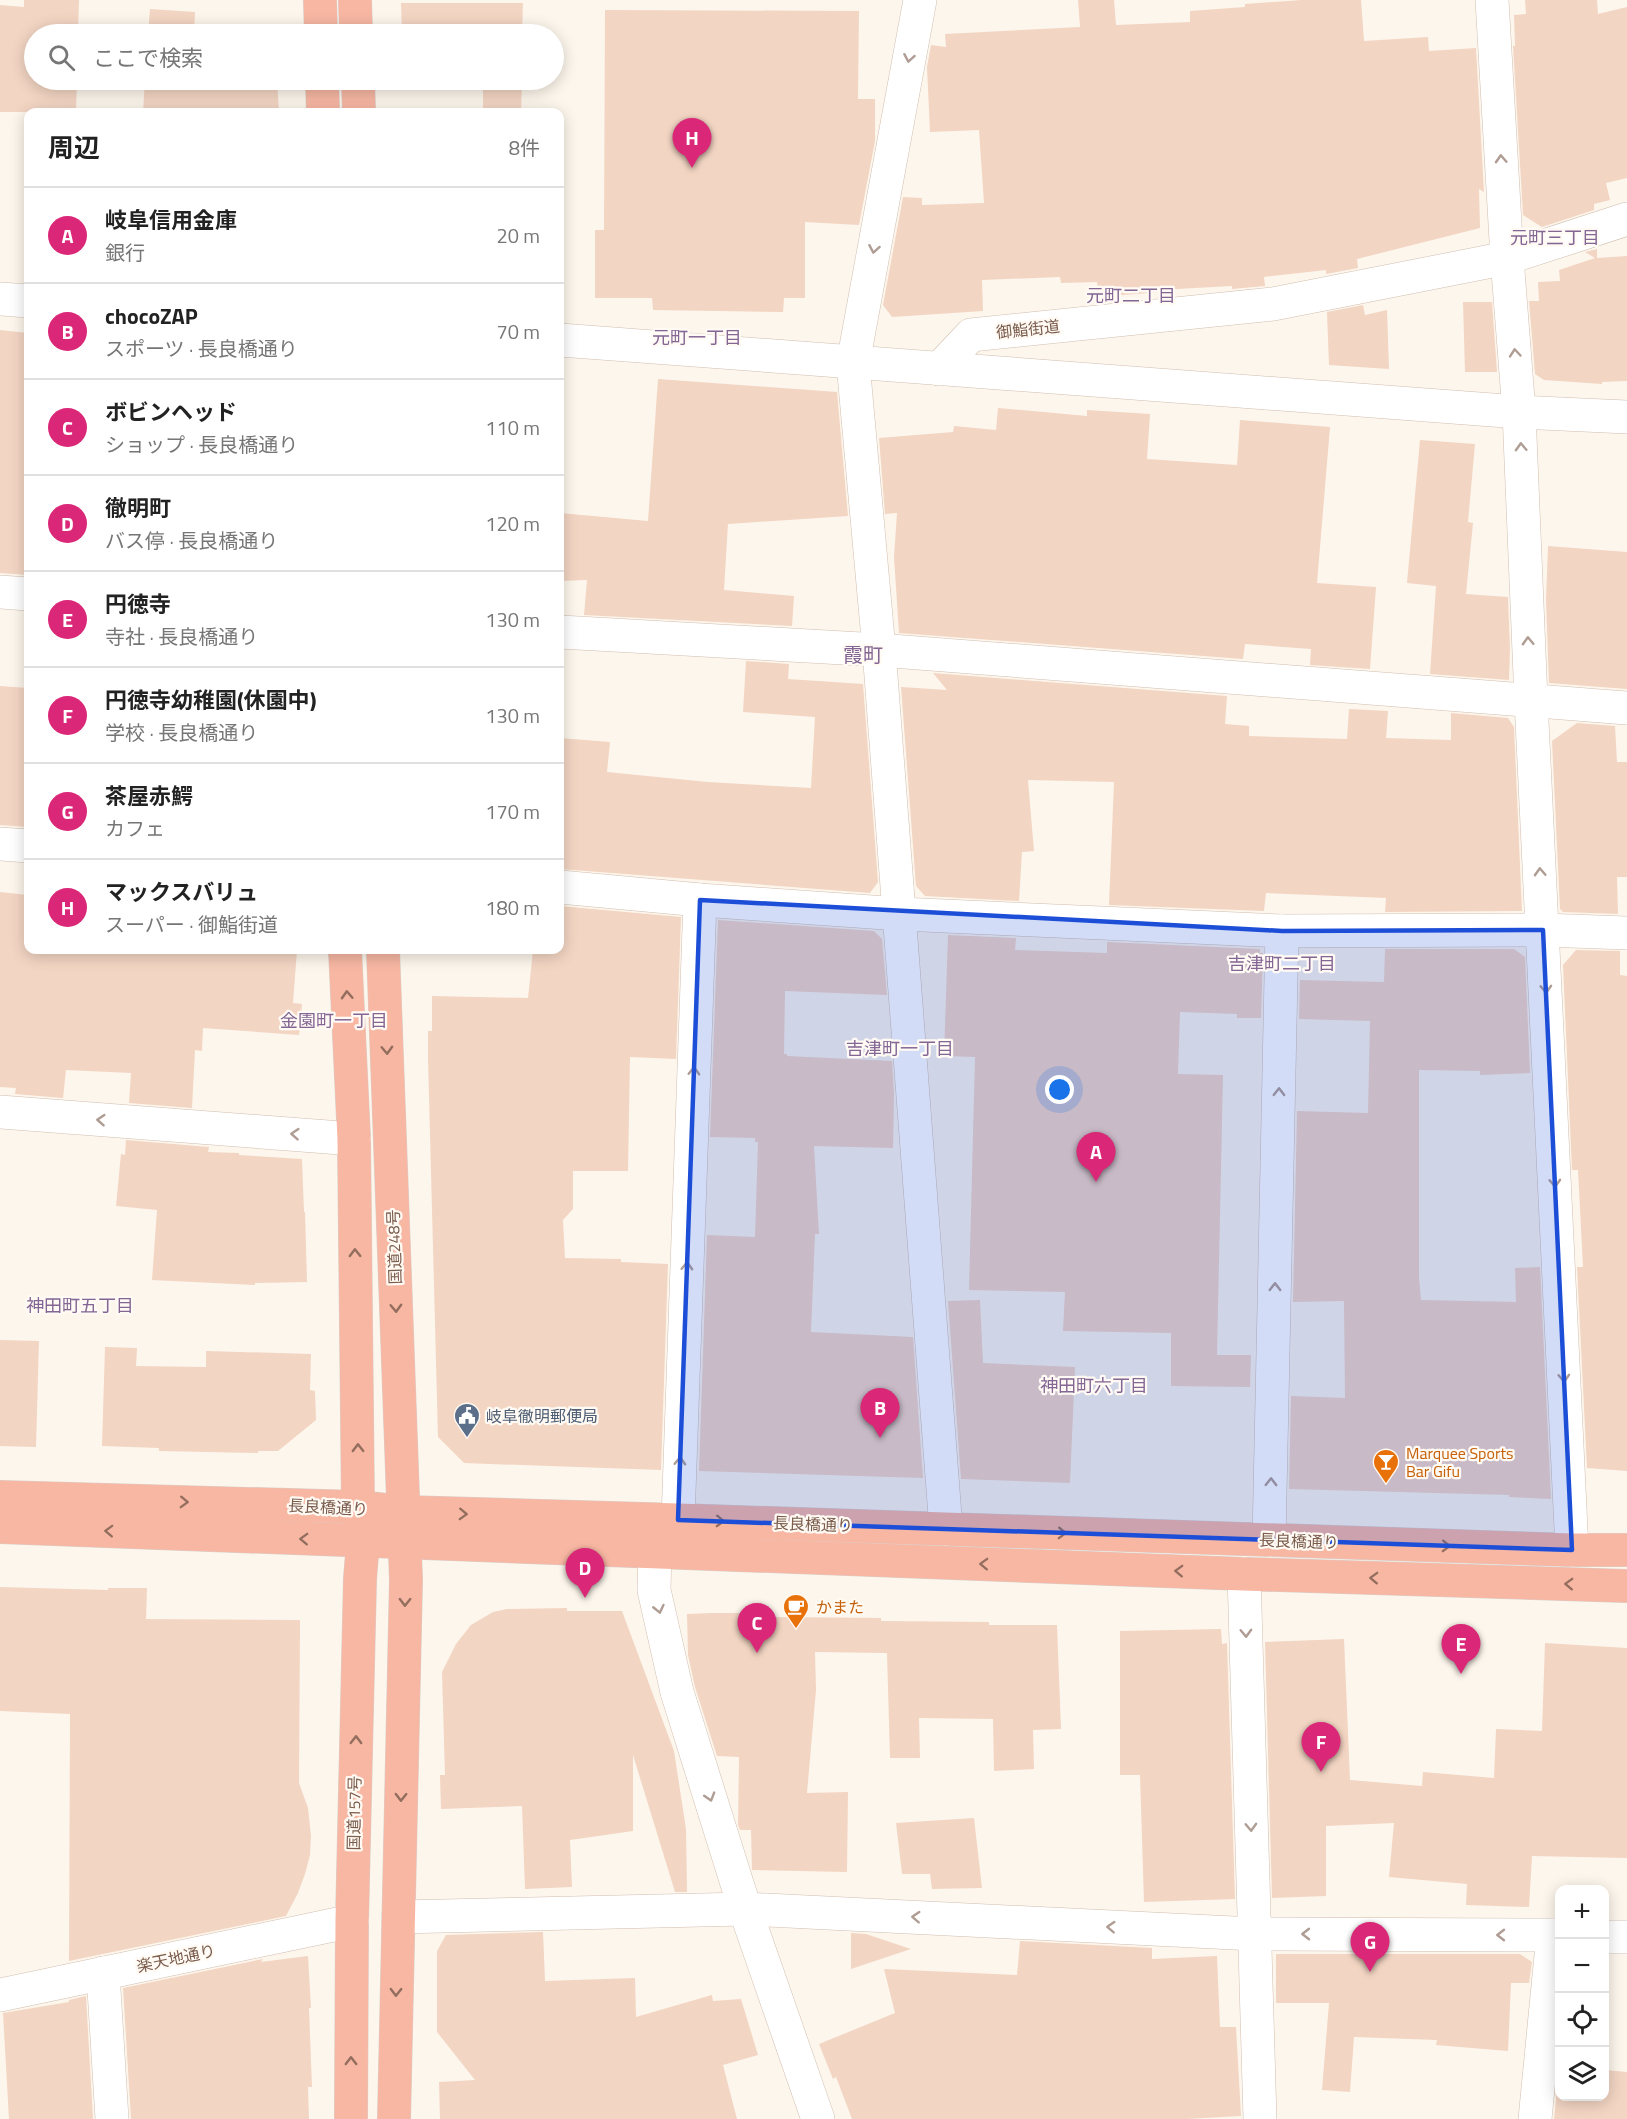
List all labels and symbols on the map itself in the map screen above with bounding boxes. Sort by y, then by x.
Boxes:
one-way arrow [903,52,916,62]
pin: H [672,118,712,168]
one-way arrow [1495,154,1508,163]
district label: 元町三丁目 [1510,224,1600,251]
one-way arrow [868,244,881,254]
district label: 元町二丁目 [1086,282,1176,309]
street label: 御鮨街道 [995,314,1061,344]
district label: 元町一丁目 [652,324,742,351]
one-way arrow [1509,349,1522,358]
one-way arrow [1514,442,1527,451]
one-way arrow [1522,637,1535,646]
district label: 霞町 [843,639,883,670]
one-way arrow [1534,867,1547,876]
district label: 吉津町二丁目 [1228,950,1336,977]
one-way arrow [1539,984,1552,993]
one-way arrow [340,991,353,1000]
district label: 金園町一丁目 [280,1007,388,1034]
district label: 吉津町一丁目 [846,1035,954,1062]
one-way arrow [380,1045,393,1054]
one-way arrow [688,1067,700,1076]
your location [1045,1075,1074,1104]
one-way arrow [1272,1087,1285,1096]
one-way arrow [96,1113,105,1126]
one-way arrow [291,1128,300,1141]
pin: A [1076,1132,1116,1182]
one-way arrow [1549,1179,1562,1188]
street label: 国道248号 [381,1209,407,1285]
one-way arrow [349,1249,361,1258]
one-way arrow [681,1262,694,1271]
one-way arrow [1268,1282,1281,1291]
district label: 神田町五丁目 [26,1292,134,1319]
one-way arrow [390,1303,403,1312]
district label: 神田町六丁目 [1040,1372,1148,1399]
one-way arrow [1558,1374,1571,1383]
pin: B [860,1388,900,1438]
public building icon: 岐阜徹明郵便局 [452,1401,482,1439]
place label: 岐阜徹明郵便局 [486,1404,598,1428]
place label: Marquee Sports Bar Gifu [1406,1441,1514,1483]
one-way arrow [351,1444,364,1453]
bar icon: Marquee Sports Bar Gifu [1371,1447,1401,1485]
one-way arrow [674,1457,687,1466]
one-way arrow [1264,1477,1277,1486]
street label: 長良橋通り [287,1493,369,1521]
one-way arrow [180,1496,189,1508]
one-way arrow [458,1508,467,1520]
street label: 長良橋通り [773,1511,853,1537]
one-way arrow [716,1515,725,1527]
one-way arrow [105,1525,114,1538]
one-way arrow [1058,1527,1067,1539]
street label: 長良橋通り [1259,1528,1339,1554]
one-way arrow [300,1532,309,1545]
one-way arrow [1442,1540,1451,1553]
pin: D [566,1548,604,1598]
one-way arrow [979,1557,988,1570]
one-way arrow [1174,1565,1183,1578]
one-way arrow [1369,1572,1378,1584]
one-way arrow [1564,1578,1573,1590]
cafe icon: かまた [781,1592,811,1630]
place label: かまた [816,1595,864,1619]
one-way arrow [399,1597,412,1606]
one-way arrow [651,1603,664,1613]
pin: C [738,1604,777,1653]
pin: E [1442,1624,1480,1674]
one-way arrow [1239,1628,1252,1637]
pin: F [1302,1722,1340,1772]
one-way arrow [350,1735,362,1744]
street label: 国道157号 [341,1775,367,1851]
one-way arrow [703,1791,715,1802]
one-way arrow [394,1792,407,1801]
one-way arrow [1245,1823,1257,1832]
one-way arrow [912,1911,921,1924]
one-way arrow [1107,1920,1116,1933]
pin: G [1350,1922,1390,1972]
one-way arrow [1302,1928,1311,1940]
one-way arrow [1497,1929,1506,1941]
street label: 楽天地通り [134,1938,218,1978]
one-way arrow [390,1987,403,1996]
one-way arrow [345,2056,357,2065]

